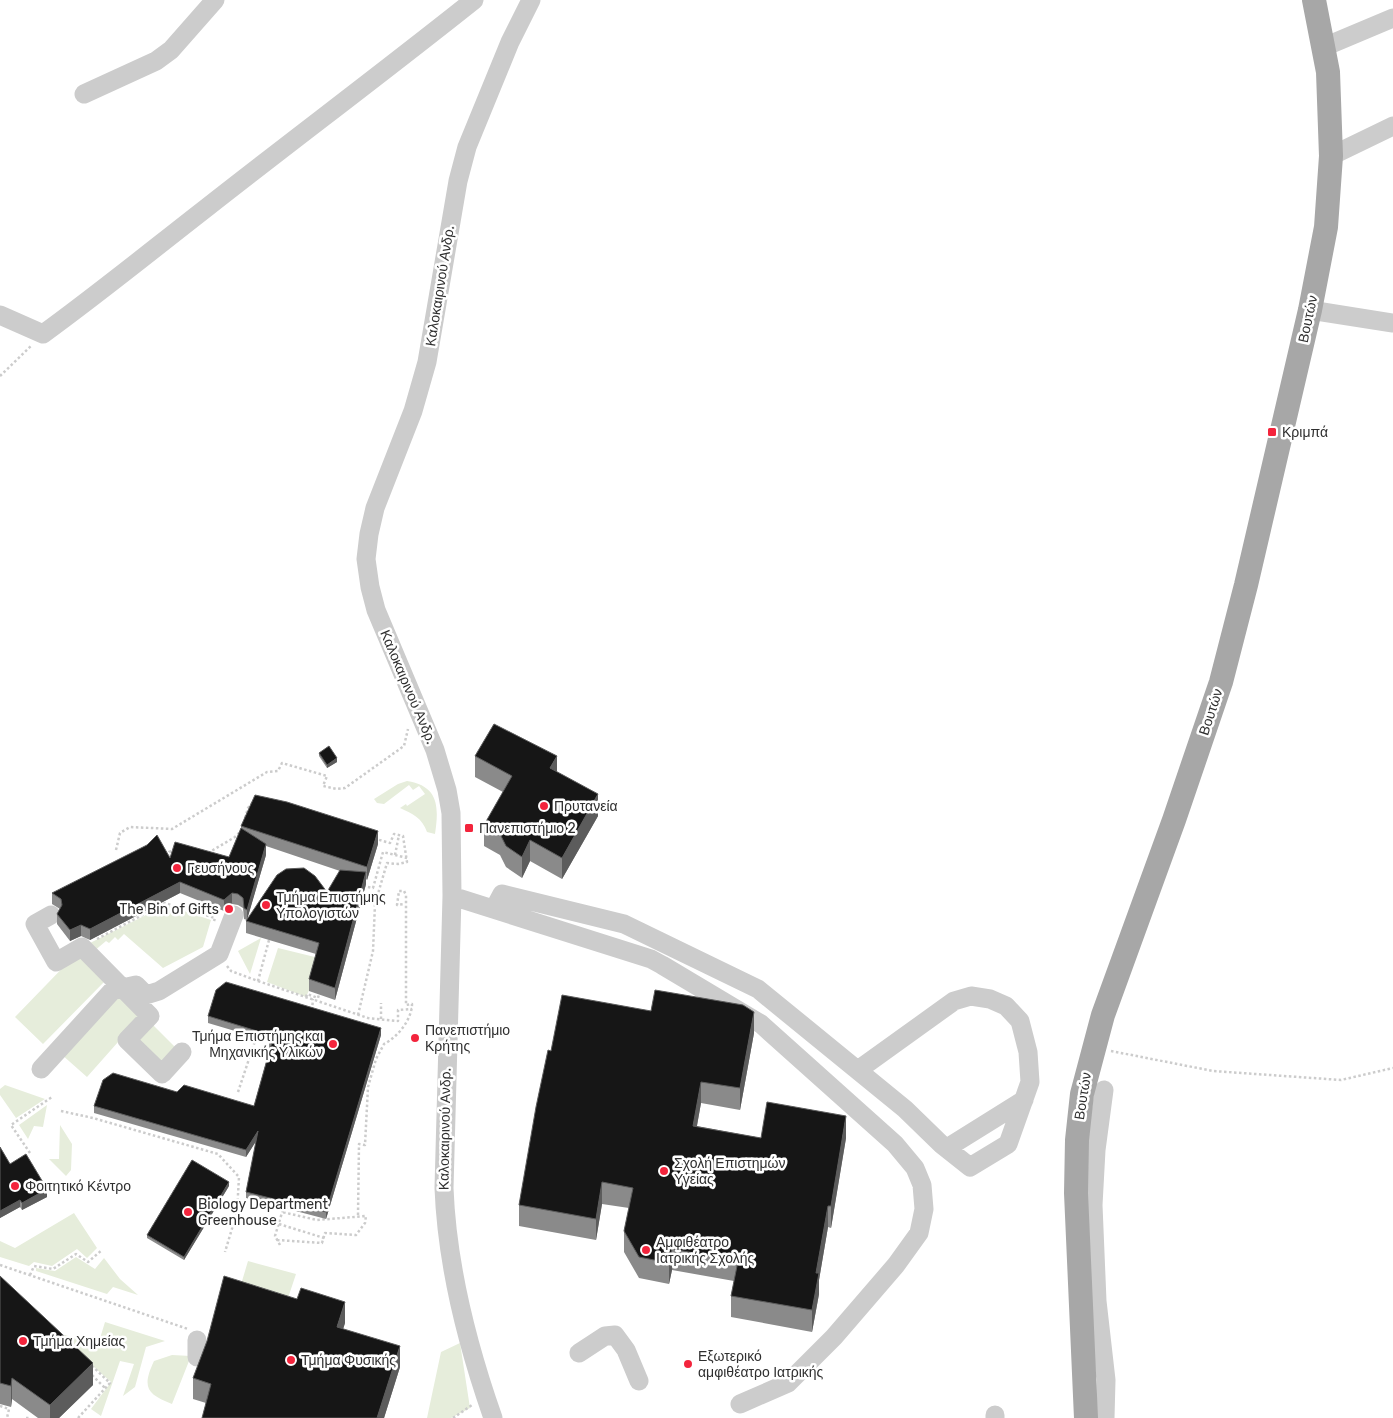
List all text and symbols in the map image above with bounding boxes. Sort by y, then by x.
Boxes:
street label: Καλοκαιρινού Ανδρ. [422,224,458,348]
street label: Βουτών [1295,294,1321,344]
place label: Κριμπά [1282,424,1328,441]
marker: Κριμπά [1266,426,1278,438]
street label: Καλοκαιρινού Ανδρ. [376,627,440,747]
street label: Βουτών [1195,687,1227,737]
place label: Πρυτανεία [554,798,618,815]
marker: Πρυτανεία [538,800,550,812]
place label: Πανεπιστήμιο 2 [479,820,576,837]
marker: Πανεπιστήμιο 2 [463,822,475,834]
place label: Γευσήνους [187,860,254,877]
marker: Γευσήνους [171,862,183,874]
place label: Τμήμα Επιστήμης Υπολογιστών [276,889,386,922]
marker: Τμήμα Επιστήμης Υπολογιστών [260,899,272,911]
place label: The Bin of Gifts [119,901,219,918]
marker: The Bin of Gifts [223,903,235,915]
place label: Πανεπιστήμιο Κρήτης [425,1022,510,1055]
place label: Τμήμα Επιστήμης και Μηχανικής Υλικών [192,1028,323,1061]
marker: Πανεπιστήμιο Κρήτης [409,1032,421,1044]
marker: Τμήμα Επιστήμης και Μηχανικής Υλικών [327,1038,339,1050]
street label: Καλοκαιρινού Ανδρ. [435,1068,455,1190]
street label: Βουτών [1071,1071,1095,1121]
place label: Σχολή Επιστημών Υγείας [674,1155,785,1188]
marker: Σχολή Επιστημών Υγείας [658,1165,670,1177]
place label: Φοιτητικό Κέντρο [25,1178,131,1195]
marker: Φοιτητικό Κέντρο [9,1180,21,1192]
place label: Biology Department Greenhouse [198,1196,328,1229]
marker: Biology Department Greenhouse [182,1206,194,1218]
place label: Αμφιθέατρο Ιατρικής Σχολής [656,1234,754,1267]
marker: Αμφιθέατρο Ιατρικής Σχολής [640,1244,652,1256]
place label: Τμήμα Χημείας [33,1333,126,1350]
marker: Τμήμα Χημείας [17,1335,29,1347]
place label: Εξωτερικό αμφιθέατρο Ιατρικής [698,1348,824,1381]
place label: Τμήμα Φυσικής [301,1352,396,1369]
marker: Τμήμα Φυσικής [285,1354,297,1366]
marker: Εξωτερικό αμφιθέατρο Ιατρικής [682,1358,694,1370]

